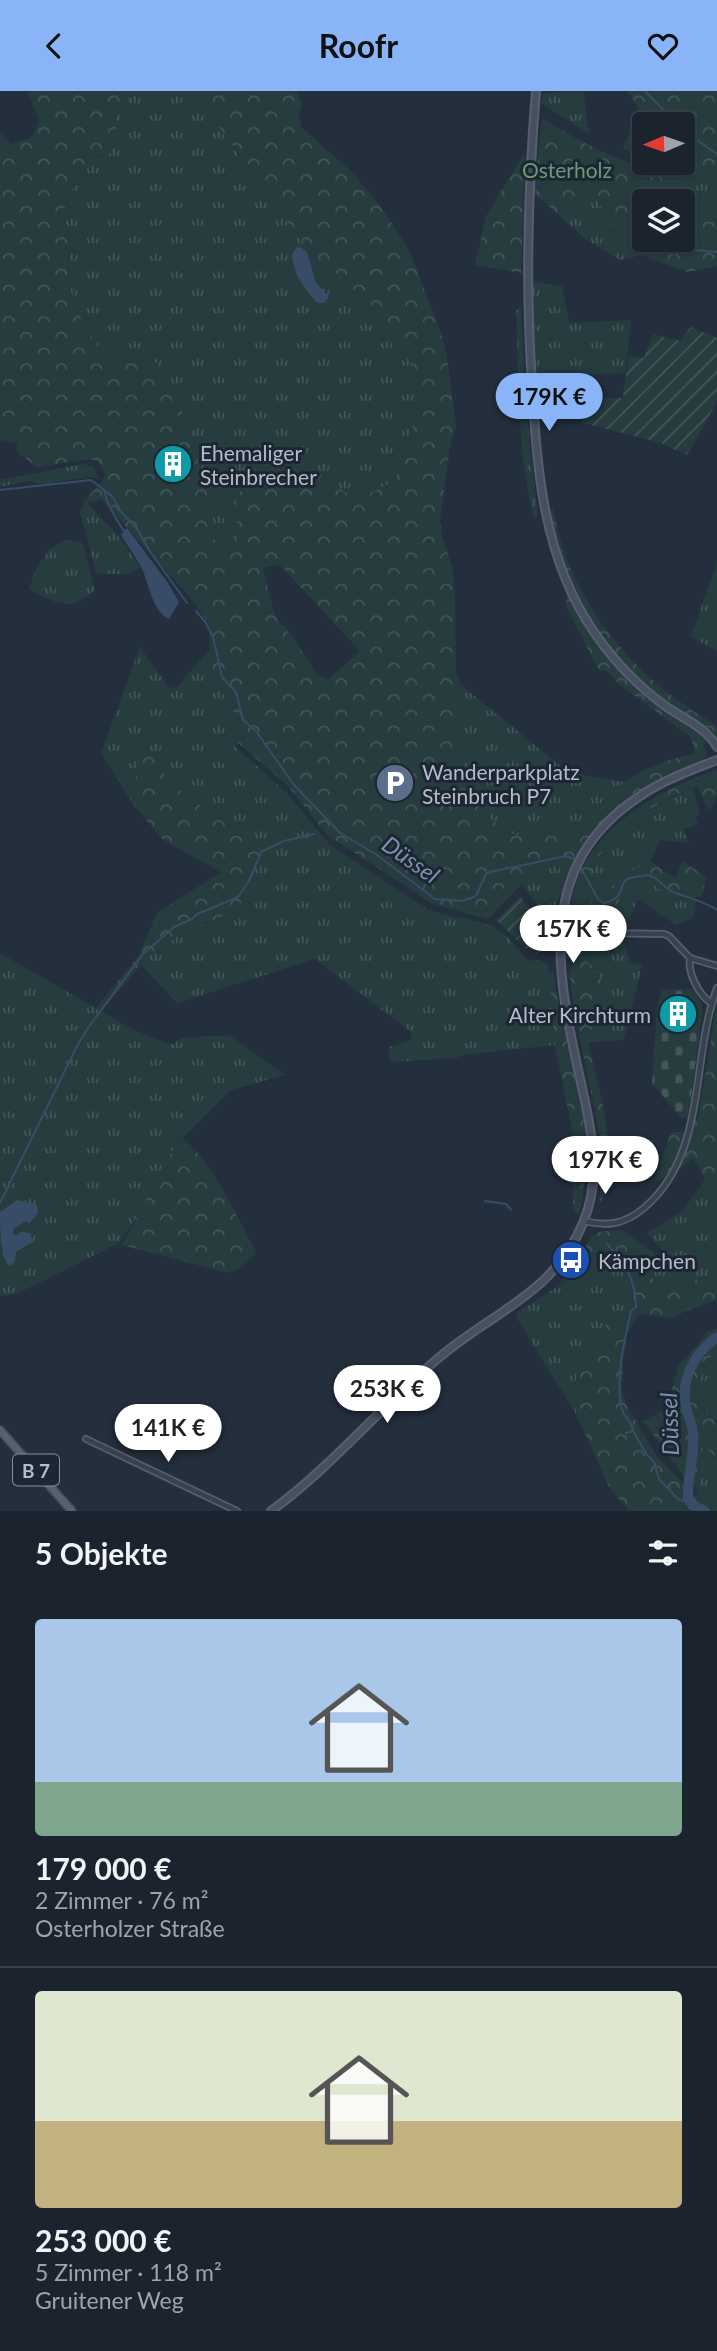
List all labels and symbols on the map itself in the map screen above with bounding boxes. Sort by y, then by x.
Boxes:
north arrow [632,112,695,175]
park label: Osterholz [522,157,612,182]
pin: 179K € [492,373,606,433]
place label: Ehemaliger Steinbrecher [200,440,317,489]
building icon: Ehemaliger Steinbrecher [152,443,194,485]
place label: Wanderparkplatz Steinbruch P7 [422,759,580,808]
parking icon: Wanderparkplatz Steinbruch P7 [374,762,416,804]
water label: Düssel [377,829,445,889]
pin: 157K € [516,905,630,965]
building icon: Alter Kirchturm [657,993,699,1035]
place label: Alter Kirchturm [509,1002,651,1027]
pin: 197K € [548,1137,662,1196]
bus stop icon: Kämpchen [550,1239,592,1281]
place label: Kämpchen [598,1248,696,1273]
pin: 253K € [330,1365,444,1425]
water label: Düssel [654,1392,684,1456]
pin: 141K € [111,1405,225,1464]
road number: B 7 [13,1455,59,1485]

